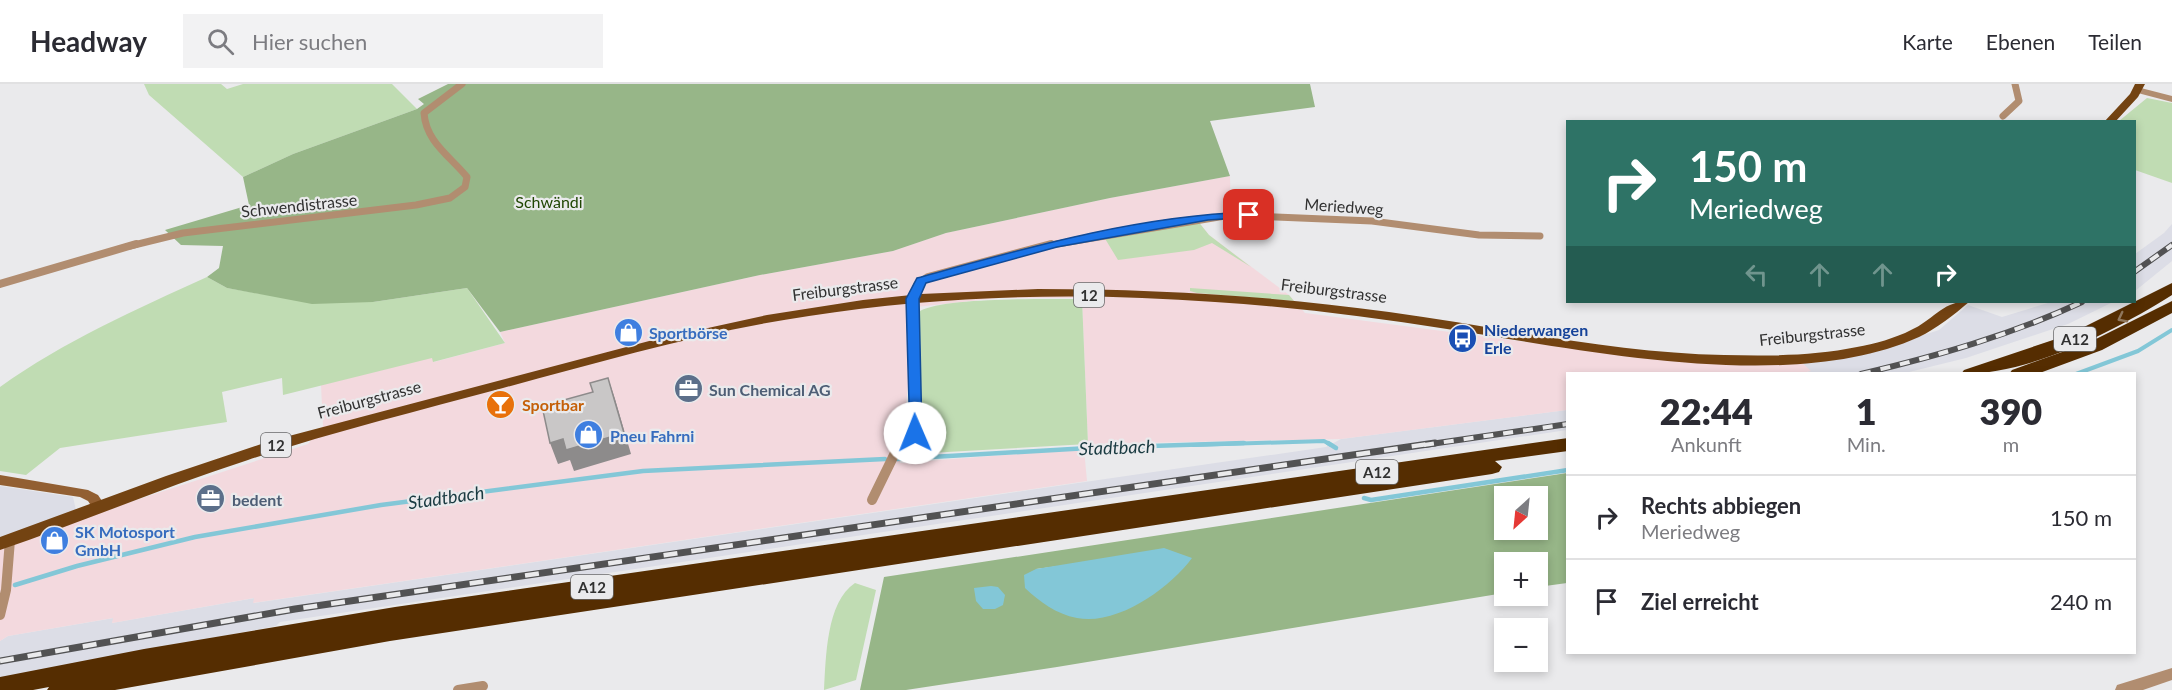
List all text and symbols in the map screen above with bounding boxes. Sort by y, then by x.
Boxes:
search box [183,14,603,68]
text: Headway [30,24,147,58]
icon: search [204,25,237,58]
text: Hier suchen [252,28,367,55]
text: Karte [1902,29,1953,54]
text: Ebenen [1986,29,2055,54]
text: Teilen [2088,29,2142,54]
text: 150 m [1689,141,1807,191]
icon: right [1590,144,1668,222]
street label: Schwendistrasse [240,189,358,221]
pin [1223,189,1274,240]
park label: Schwändi [515,192,583,211]
text: Meriedweg [1689,192,1823,225]
street label: Meriedweg [1304,194,1384,218]
icon: arrive [1232,198,1265,231]
icon: left [1740,258,1773,291]
icon: ahead [1803,258,1836,291]
icon: ahead [1866,258,1899,291]
icon: right [1929,258,1962,291]
street label: Freiburgstrasse [791,272,899,304]
street label: Freiburgstrasse [1280,274,1388,306]
road number: 12 [1074,283,1104,307]
one-way arrow [2117,311,2128,322]
shop icon: Sportbörse [612,316,644,348]
street label: Freiburgstrasse [1758,319,1866,349]
place label: Niederwangen Erle [1484,320,1588,357]
bus stop icon: Niederwangen Erle [1447,322,1479,354]
place label: Sportbörse [649,323,728,342]
road number: A12 [2054,327,2096,351]
office icon: Sun Chemical AG [672,373,704,405]
street label: Freiburgstrasse [315,376,423,422]
place label: Sun Chemical AG [709,380,831,399]
bar icon: Sportbar [485,388,517,420]
text: 22:44 [1660,389,1753,433]
text: 1 [1856,389,1877,433]
text: 390 [1980,389,2042,433]
place label: Sportbar [522,395,584,414]
position arrow [883,401,947,465]
shop icon: Pneu Fahrni [573,419,605,451]
place label: Pneu Fahrni [610,426,694,445]
text: Ankunft [1671,432,1742,456]
text: Min. [1847,432,1886,456]
text: m [2003,432,2019,456]
road number: 12 [261,433,291,457]
water label: Stadtbach [1078,435,1156,459]
road number: A12 [1356,460,1398,484]
water label: Stadtbach [407,481,485,513]
office icon: bedent [195,483,227,515]
north arrow [1494,486,1548,540]
map controls [1494,486,1548,672]
place label: bedent [232,490,282,509]
text: Rechts abbiegen [1641,492,1801,519]
icon: right [1590,501,1623,534]
text: 150 m [2050,504,2112,531]
text: Meriedweg [1641,519,1740,543]
place label: SK Motosport GmbH [75,522,175,559]
shop icon: SK Motosport GmbH [38,524,70,556]
button: + [1494,552,1548,606]
road number: A12 [571,575,613,599]
icon: arrive [1590,585,1623,618]
text: Ziel erreicht [1641,588,1759,615]
text: 240 m [2050,588,2112,615]
button: − [1494,618,1548,672]

